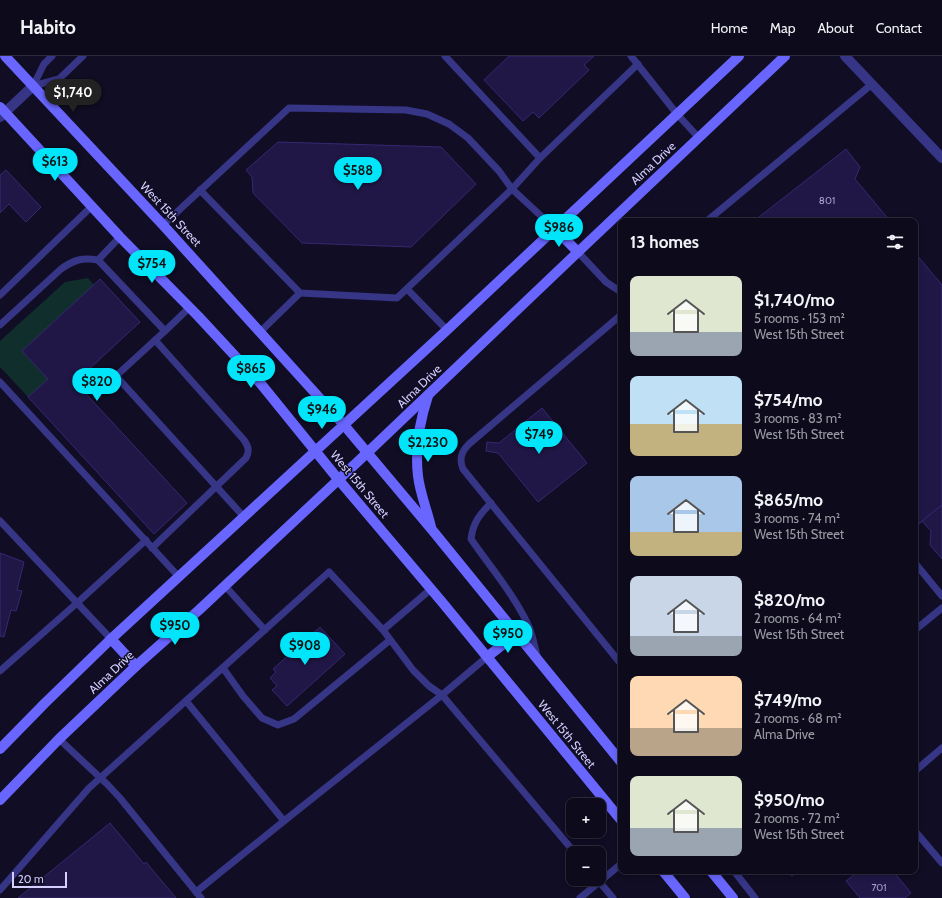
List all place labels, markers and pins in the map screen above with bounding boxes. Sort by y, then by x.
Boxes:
pin: $1,740 [40,79,106,113]
pin: $613 [31,148,79,182]
pin: $588 [334,157,382,191]
pin: $986 [535,214,583,248]
pin: $754 [128,250,176,284]
pin: $865 [227,355,275,389]
pin: $820 [73,368,121,402]
pin: $946 [298,396,346,430]
pin: $749 [515,421,563,455]
pin: $2,230 [395,429,461,463]
pin: $950 [151,612,199,646]
pin: $950 [484,620,532,654]
pin: $908 [281,632,329,666]

